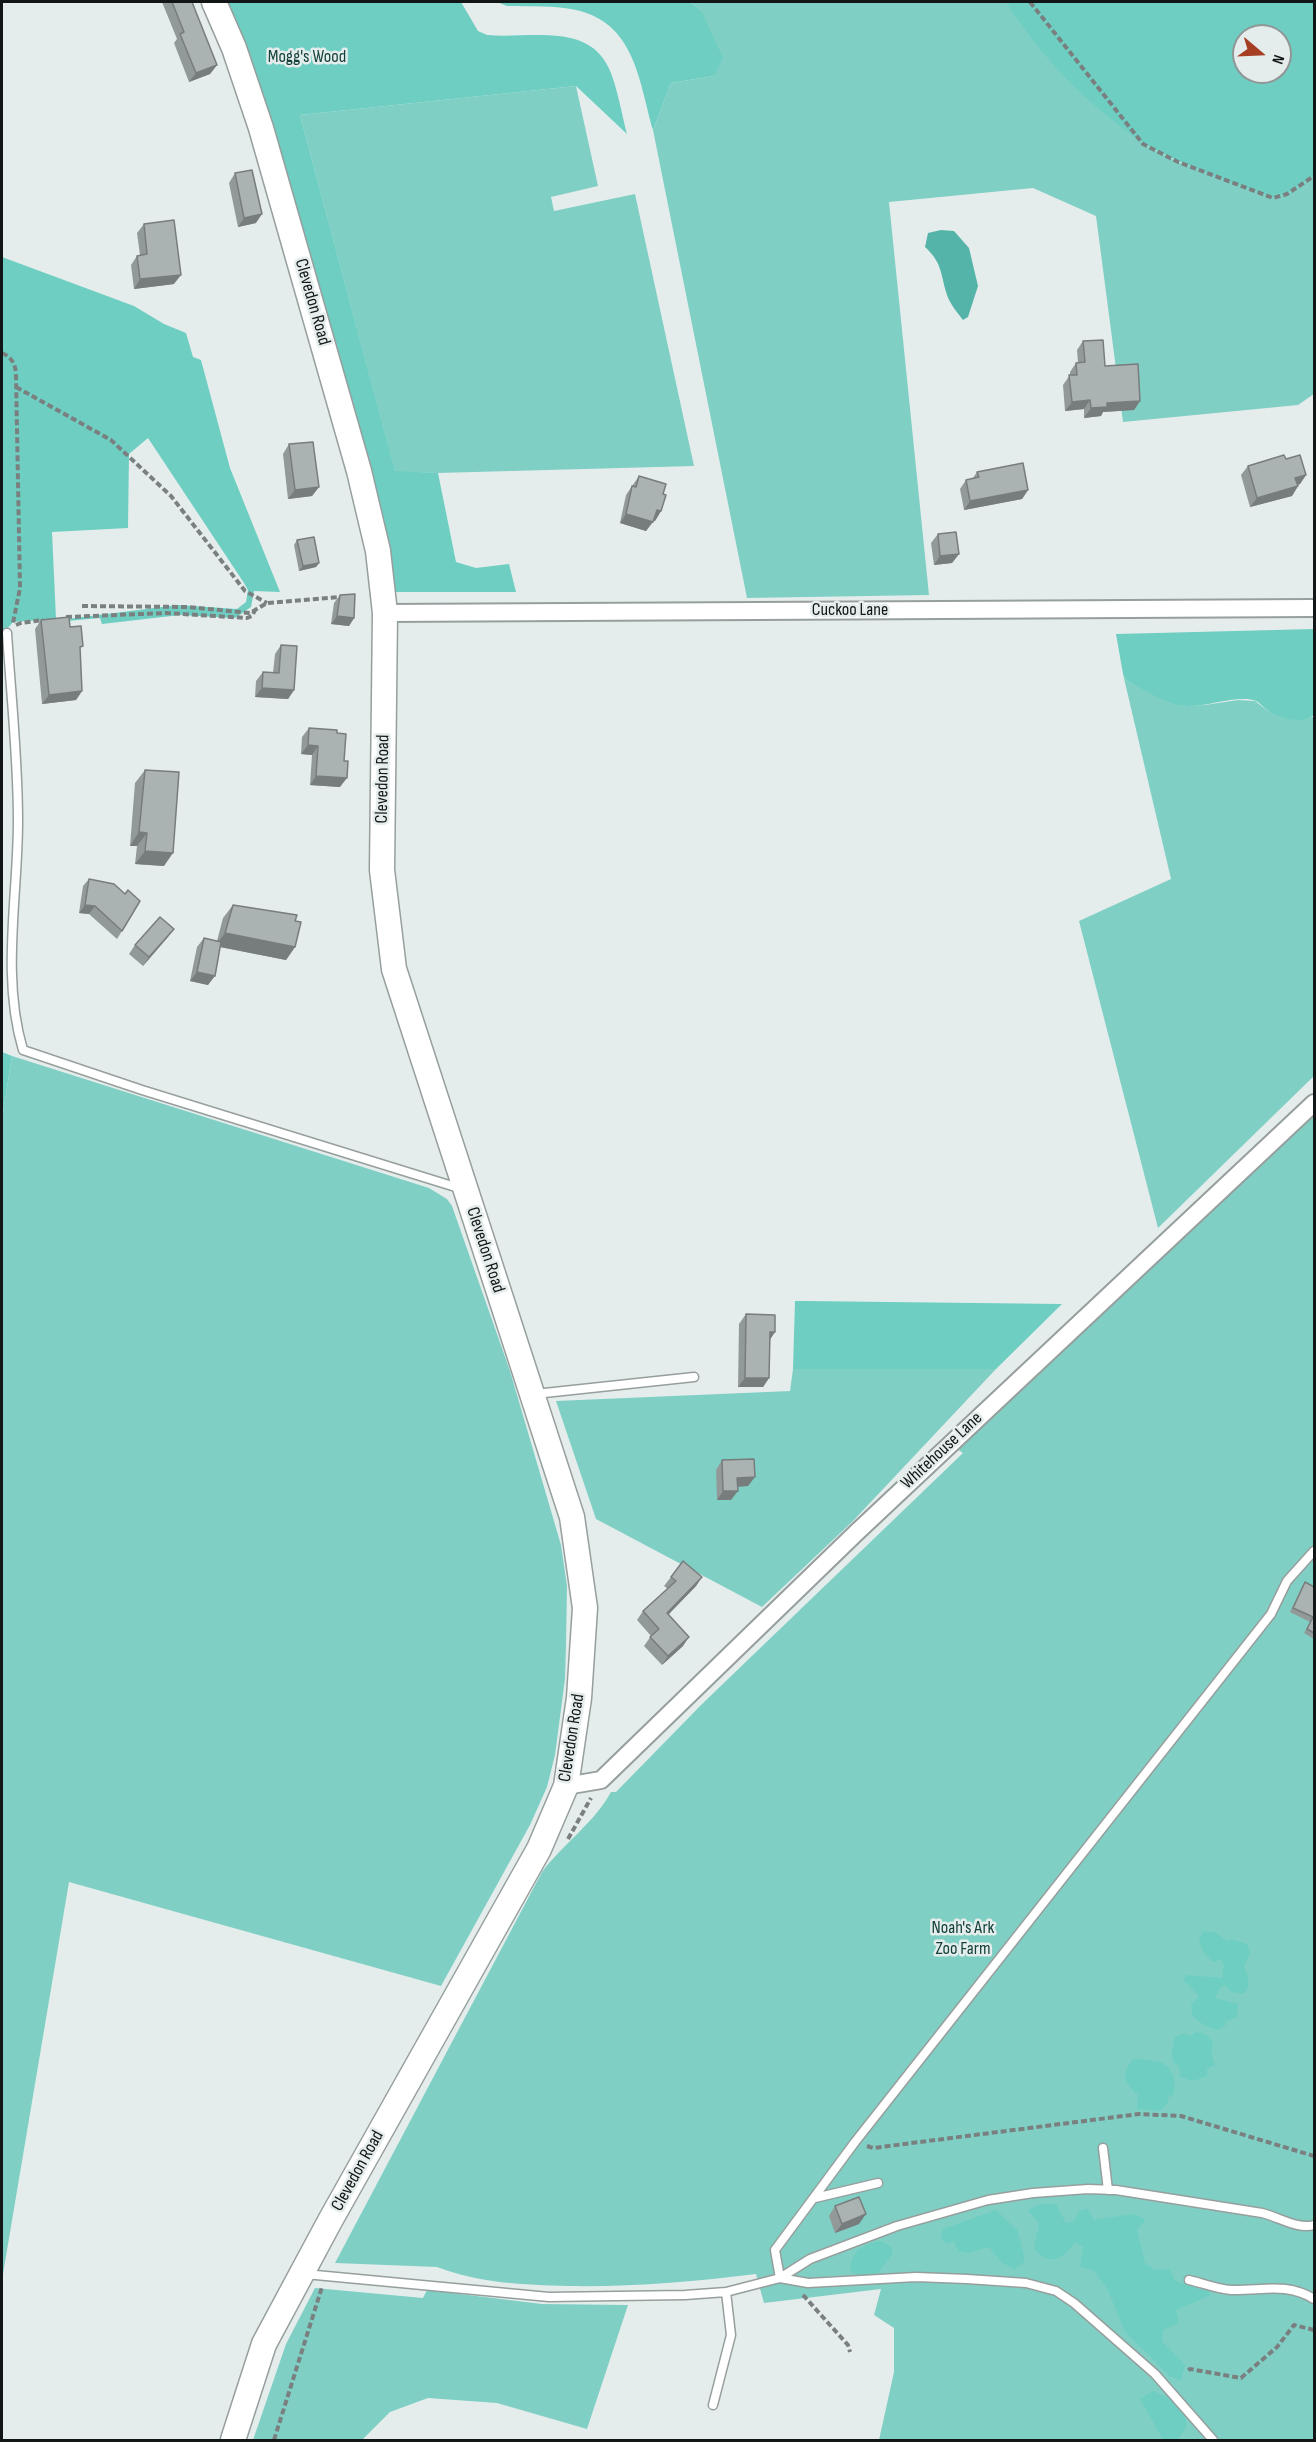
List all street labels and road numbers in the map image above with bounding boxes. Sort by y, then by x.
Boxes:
street label: Clevedon Road [289,256,335,348]
street label: Cuckoo Lane [812,599,888,621]
street label: Clevedon Road [371,734,395,824]
street label: Clevedon Road [461,1204,509,1296]
street label: Whitehouse Lane [897,1408,987,1494]
street label: Clevedon Road [554,1692,590,1784]
street label: Clevedon Road [327,2127,389,2215]

